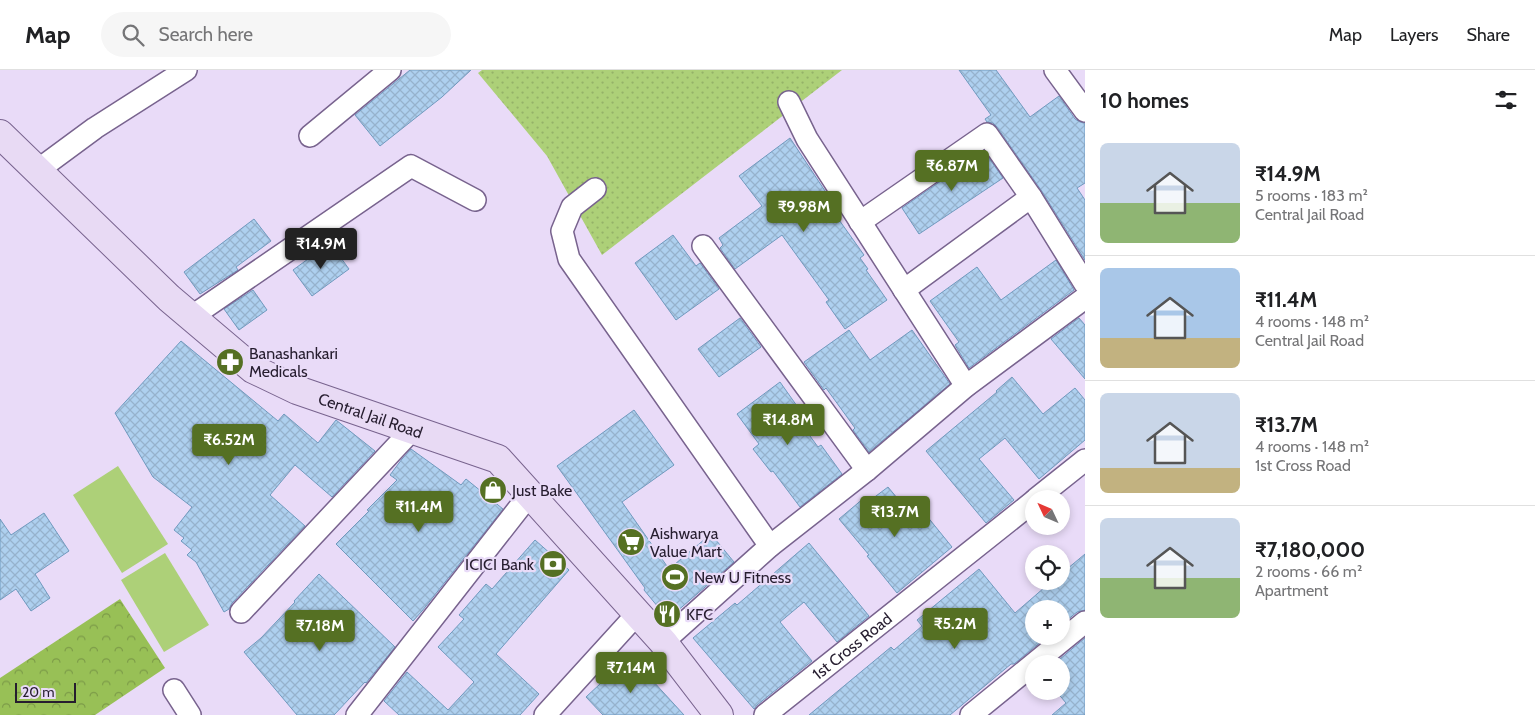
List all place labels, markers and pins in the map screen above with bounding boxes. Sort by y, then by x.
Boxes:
pin: ₹6.87M [911,150,993,192]
pin: ₹9.98M [763,190,845,233]
pin: ₹14.9M [280,228,362,270]
place label: Banashankari Medicals [249,344,338,381]
pharmacy icon: Banashankari Medicals [215,347,245,377]
pin: ₹14.8M [747,404,829,446]
pin: ₹6.52M [188,424,270,466]
shop icon: Just Bake [478,475,508,505]
place label: Just Bake [511,481,572,500]
pin: ₹11.4M [378,490,460,533]
pin: ₹13.7M [854,496,936,538]
place label: Aishwarya Value Mart [650,524,722,561]
supermarket icon: Aishwarya Value Mart [616,527,646,557]
bank icon: ICICI Bank [538,549,568,579]
place label: ICICI Bank [465,555,535,574]
sports icon: New U Fitness [660,562,690,592]
place label: New U Fitness [694,568,791,587]
restaurant icon: KFC [652,599,682,629]
place label: KFC [686,605,713,624]
pin: ₹5.2M [920,608,990,650]
pin: ₹7.18M [279,610,361,652]
pin: ₹7.14M [590,652,672,694]

